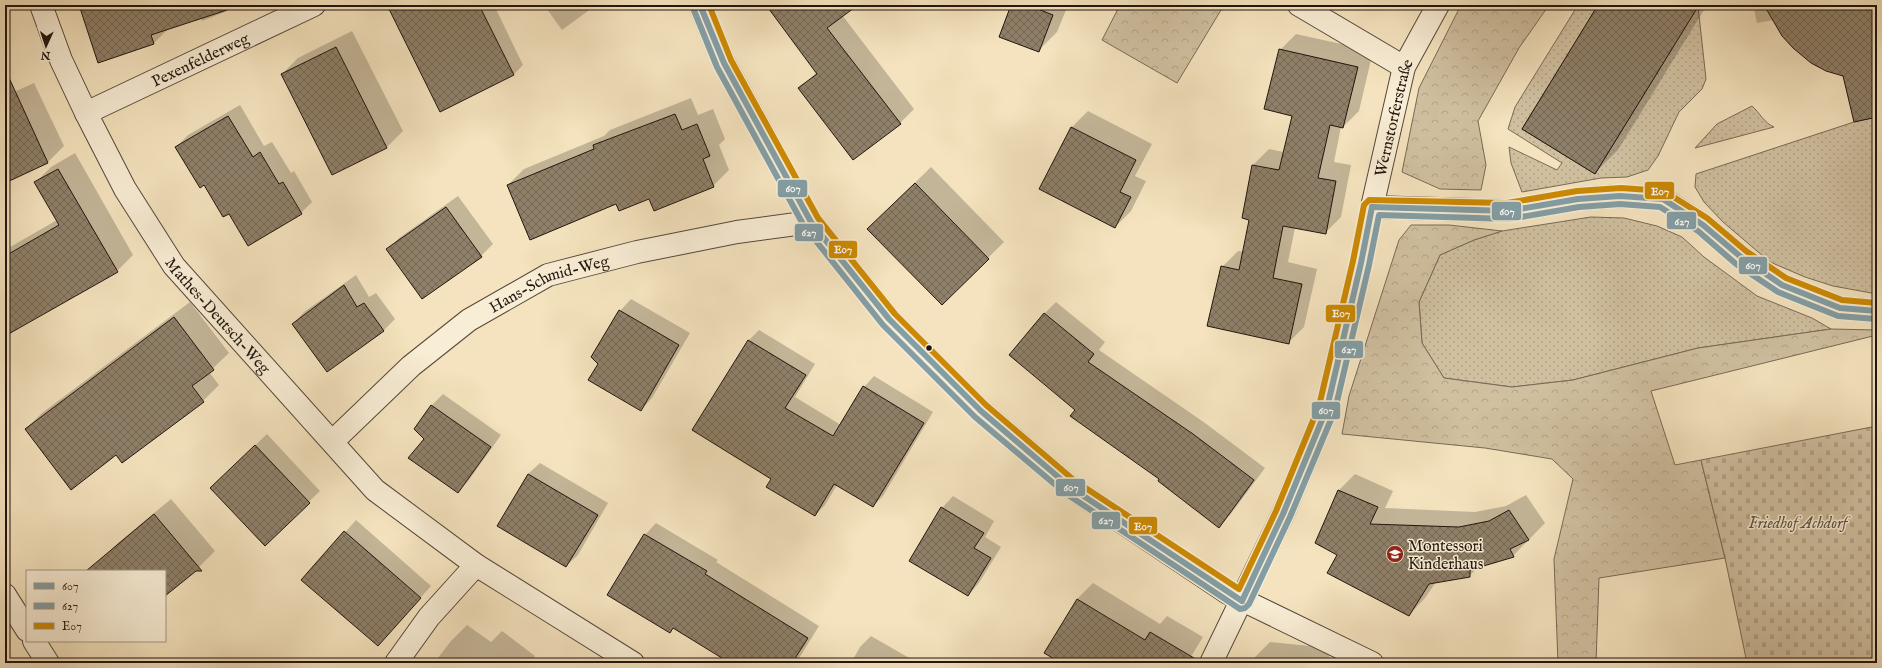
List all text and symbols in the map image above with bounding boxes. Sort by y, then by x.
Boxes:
north arrow [26,26,66,66]
street label: Pexenfelderweg [149,29,253,93]
text: N [40,48,52,62]
street label: Wernstorferstraße [1371,56,1418,179]
line badge: 607 [777,179,808,198]
line badge: E07 [1644,181,1675,200]
text: 607 [785,182,801,196]
text: E07 [1651,185,1669,199]
line badge: 607 [1491,201,1522,221]
text: 607 [1499,205,1515,219]
line badge: 627 [1666,211,1697,230]
text: 627 [1675,215,1689,229]
line badge: 627 [794,223,824,242]
text: 627 [802,226,816,240]
line badge: E07 [828,240,858,259]
text: E07 [834,243,852,257]
street label: Hans-Schmid-Weg [486,252,612,318]
street label: Mathes-Deutsch-Weg [159,255,274,379]
line badge: 607 [1738,256,1768,275]
text: 607 [1745,259,1761,273]
line badge: E07 [1325,304,1356,323]
text: E07 [1332,307,1350,321]
line badge: 627 [1334,340,1364,359]
unlabelled marker [924,343,934,353]
text: 627 [1342,343,1356,357]
line badge: 607 [1311,401,1341,420]
text: 607 [1318,404,1334,418]
line badge: 607 [1055,478,1086,497]
text: 607 [1063,481,1079,495]
line badge: 627 [1091,511,1121,530]
text: 627 [1099,514,1113,528]
park label: Friedhof Achdorf [1749,514,1852,534]
line badge: E07 [1128,516,1158,535]
text: E07 [1134,520,1152,534]
place label: Montessori Kinderhaus [1408,537,1484,575]
school or university icon: Montessori Kinderhaus [1385,544,1405,564]
legend [26,570,166,642]
text: 607 [62,579,79,594]
text: 627 [62,599,78,614]
text: E07 [62,619,82,634]

